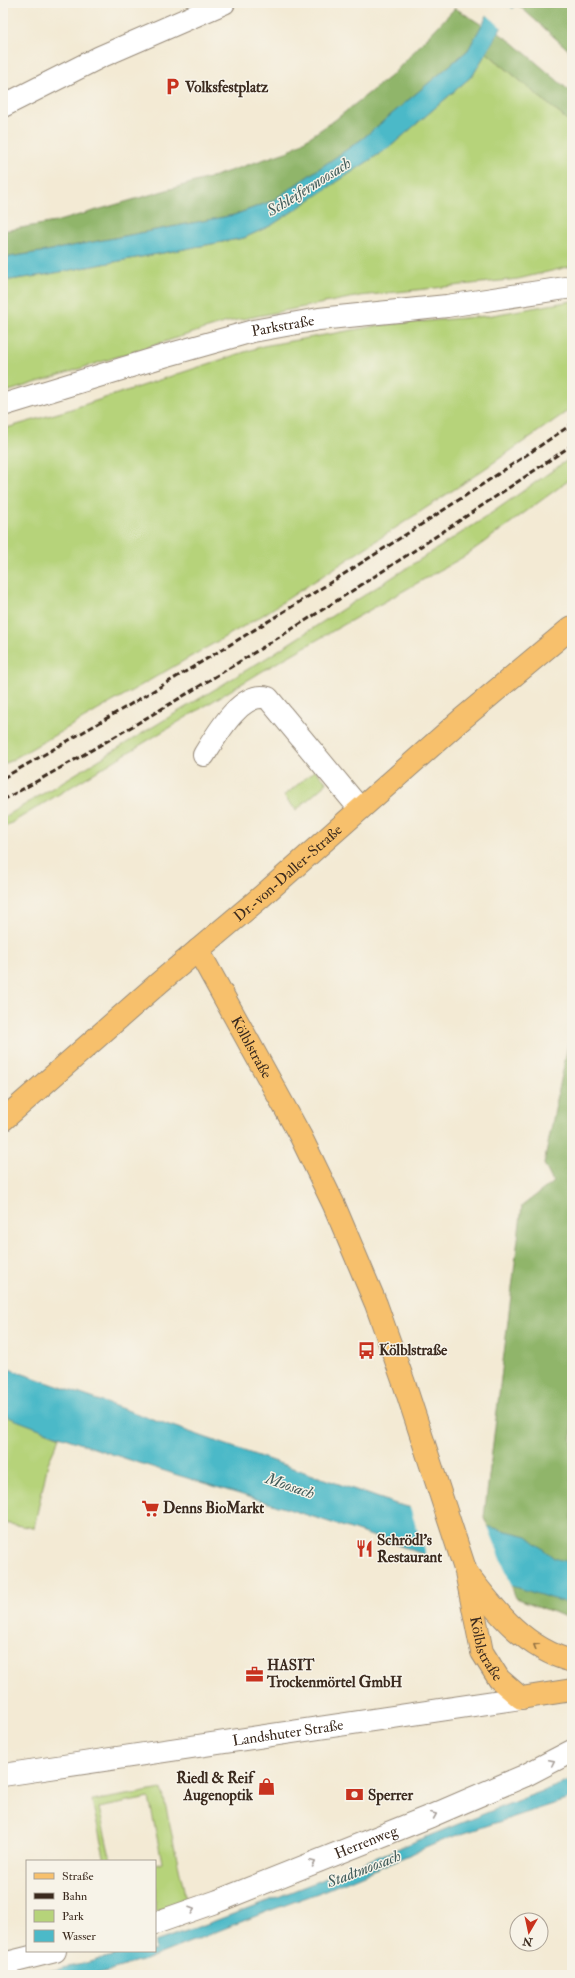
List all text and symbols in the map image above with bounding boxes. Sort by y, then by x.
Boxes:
parking icon: Volksfestplatz [162,77,182,97]
place label: Volksfestplatz [184,78,269,98]
water label: Schleifermoosach [262,153,355,221]
street label: Parkstraße [250,311,316,341]
street label: Dr.-von-Daller-Straße [230,820,346,926]
street label: Kölblstraße [227,1013,276,1082]
bus stop icon: Kölblstraße [356,1340,376,1360]
place label: Kölblstraße [379,1341,448,1360]
water label: Moosach [262,1468,317,1504]
supermarket icon: Denns BioMarkt [140,1498,160,1518]
place label: Denns BioMarkt [163,1499,264,1518]
place label: Schrödl's Restaurant [377,1531,442,1567]
restaurant icon: Schrödl's Restaurant [354,1539,374,1559]
street label: Kölblstraße [466,1615,507,1684]
one-way arrow [533,1643,540,1650]
place label: HASIT Trockenmörtel GmbH [266,1656,402,1692]
office icon: HASIT Trockenmörtel GmbH [244,1664,264,1684]
street label: Landshuter Straße [231,1715,345,1750]
one-way arrow [548,1759,556,1767]
place label: Riedl & Reif Augenoptik [176,1769,256,1806]
shop icon: Riedl & Reif Augenoptik [256,1777,276,1797]
bank icon: Sperrer [345,1785,365,1805]
place label: Sperrer [368,1786,414,1806]
one-way arrow [429,1812,437,1820]
street label: Herrenweg [332,1821,401,1863]
water label: Stadtmoosach [323,1846,404,1893]
legend [26,1860,156,1952]
one-way arrow [310,1860,317,1868]
text: Straße [62,1869,93,1884]
text: Bahn [62,1889,87,1904]
one-way arrow [188,1907,195,1915]
text: Park [62,1909,84,1924]
north arrow [509,1912,549,1952]
text: Wasser [61,1929,96,1944]
text: N [521,1934,534,1949]

